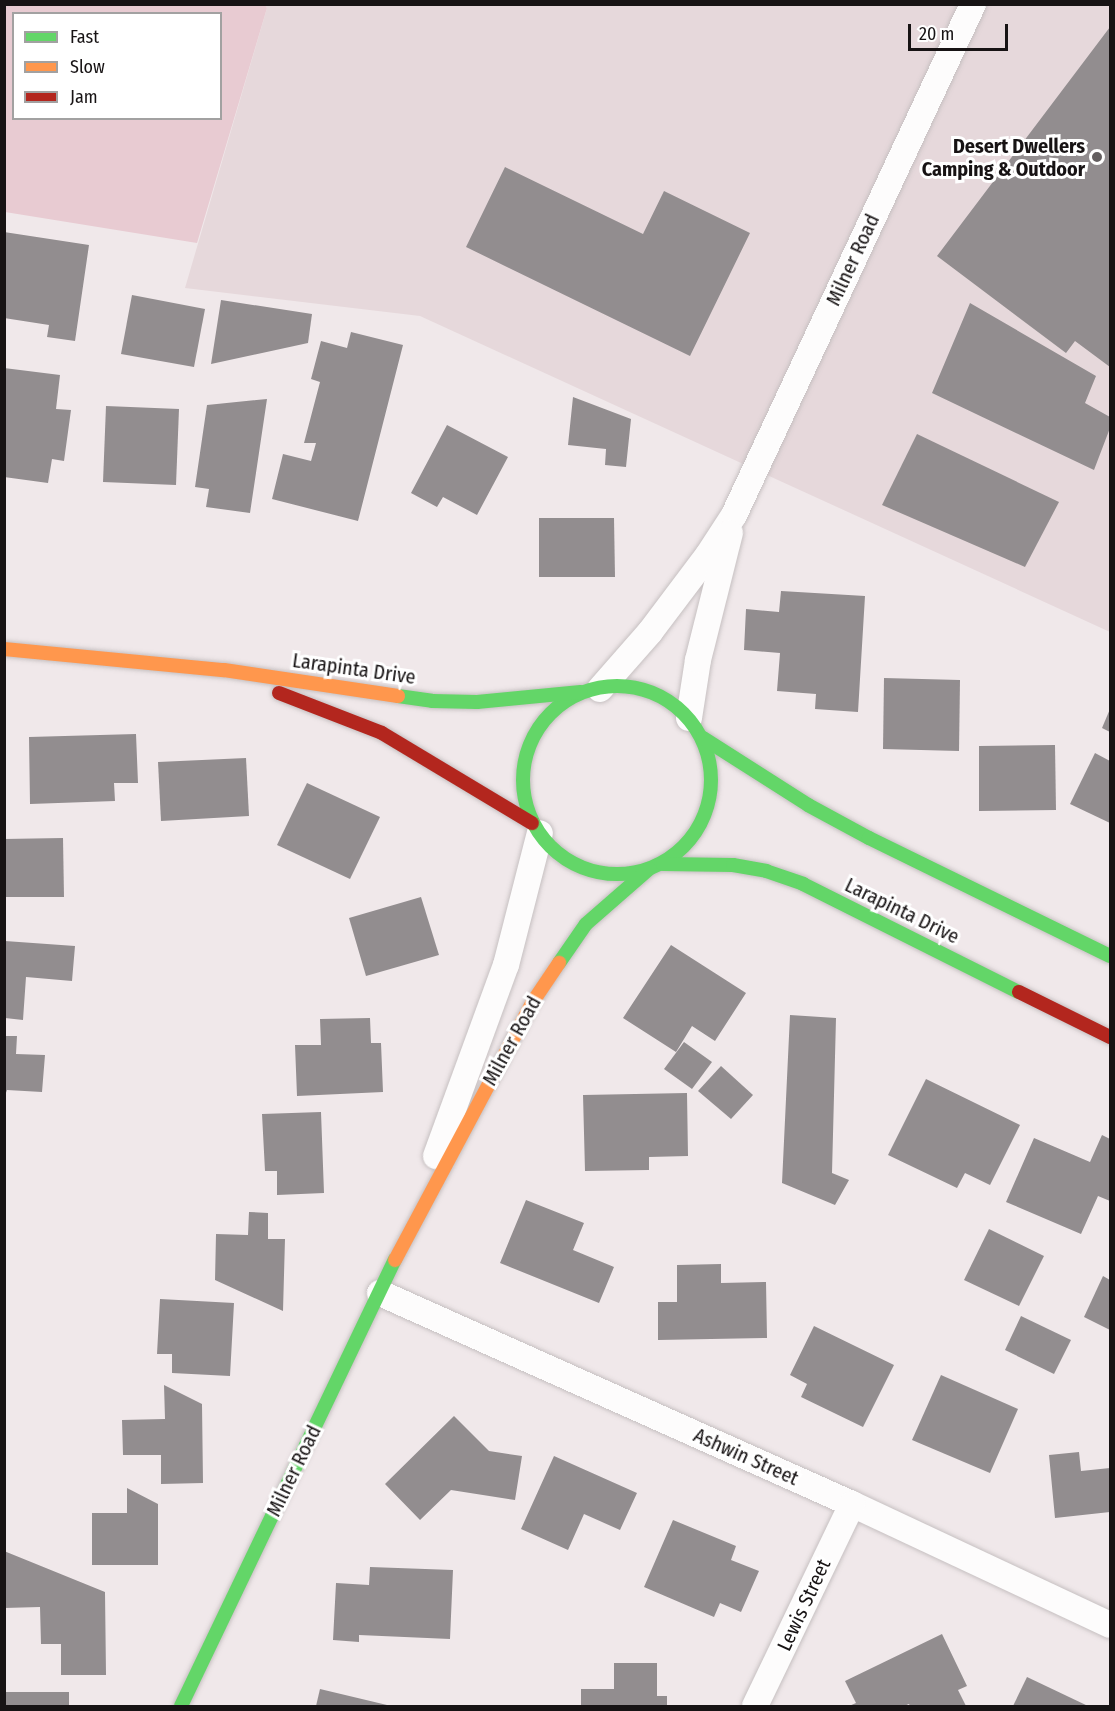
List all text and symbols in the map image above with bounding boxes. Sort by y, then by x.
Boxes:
legend [12,12,222,120]
scale bar [911,12,1012,50]
text: 20 m [919,23,954,45]
text: Fast [70,26,99,48]
text: Slow [70,56,105,78]
text: Jam [70,86,98,108]
place label: Desert Dwellers Camping & Outdoor [922,134,1085,181]
marker: Desert Dwellers Camping & Outdoor [1090,150,1104,164]
street label: Milner Road [821,210,885,310]
street label: Larapinta Drive [291,648,417,690]
street label: Larapinta Drive [841,873,963,949]
street label: Milner Road [478,992,546,1090]
street label: Milner Road [262,1422,326,1520]
street label: Ashwin Street [690,1423,802,1491]
street label: Lewis Street [772,1555,836,1655]

